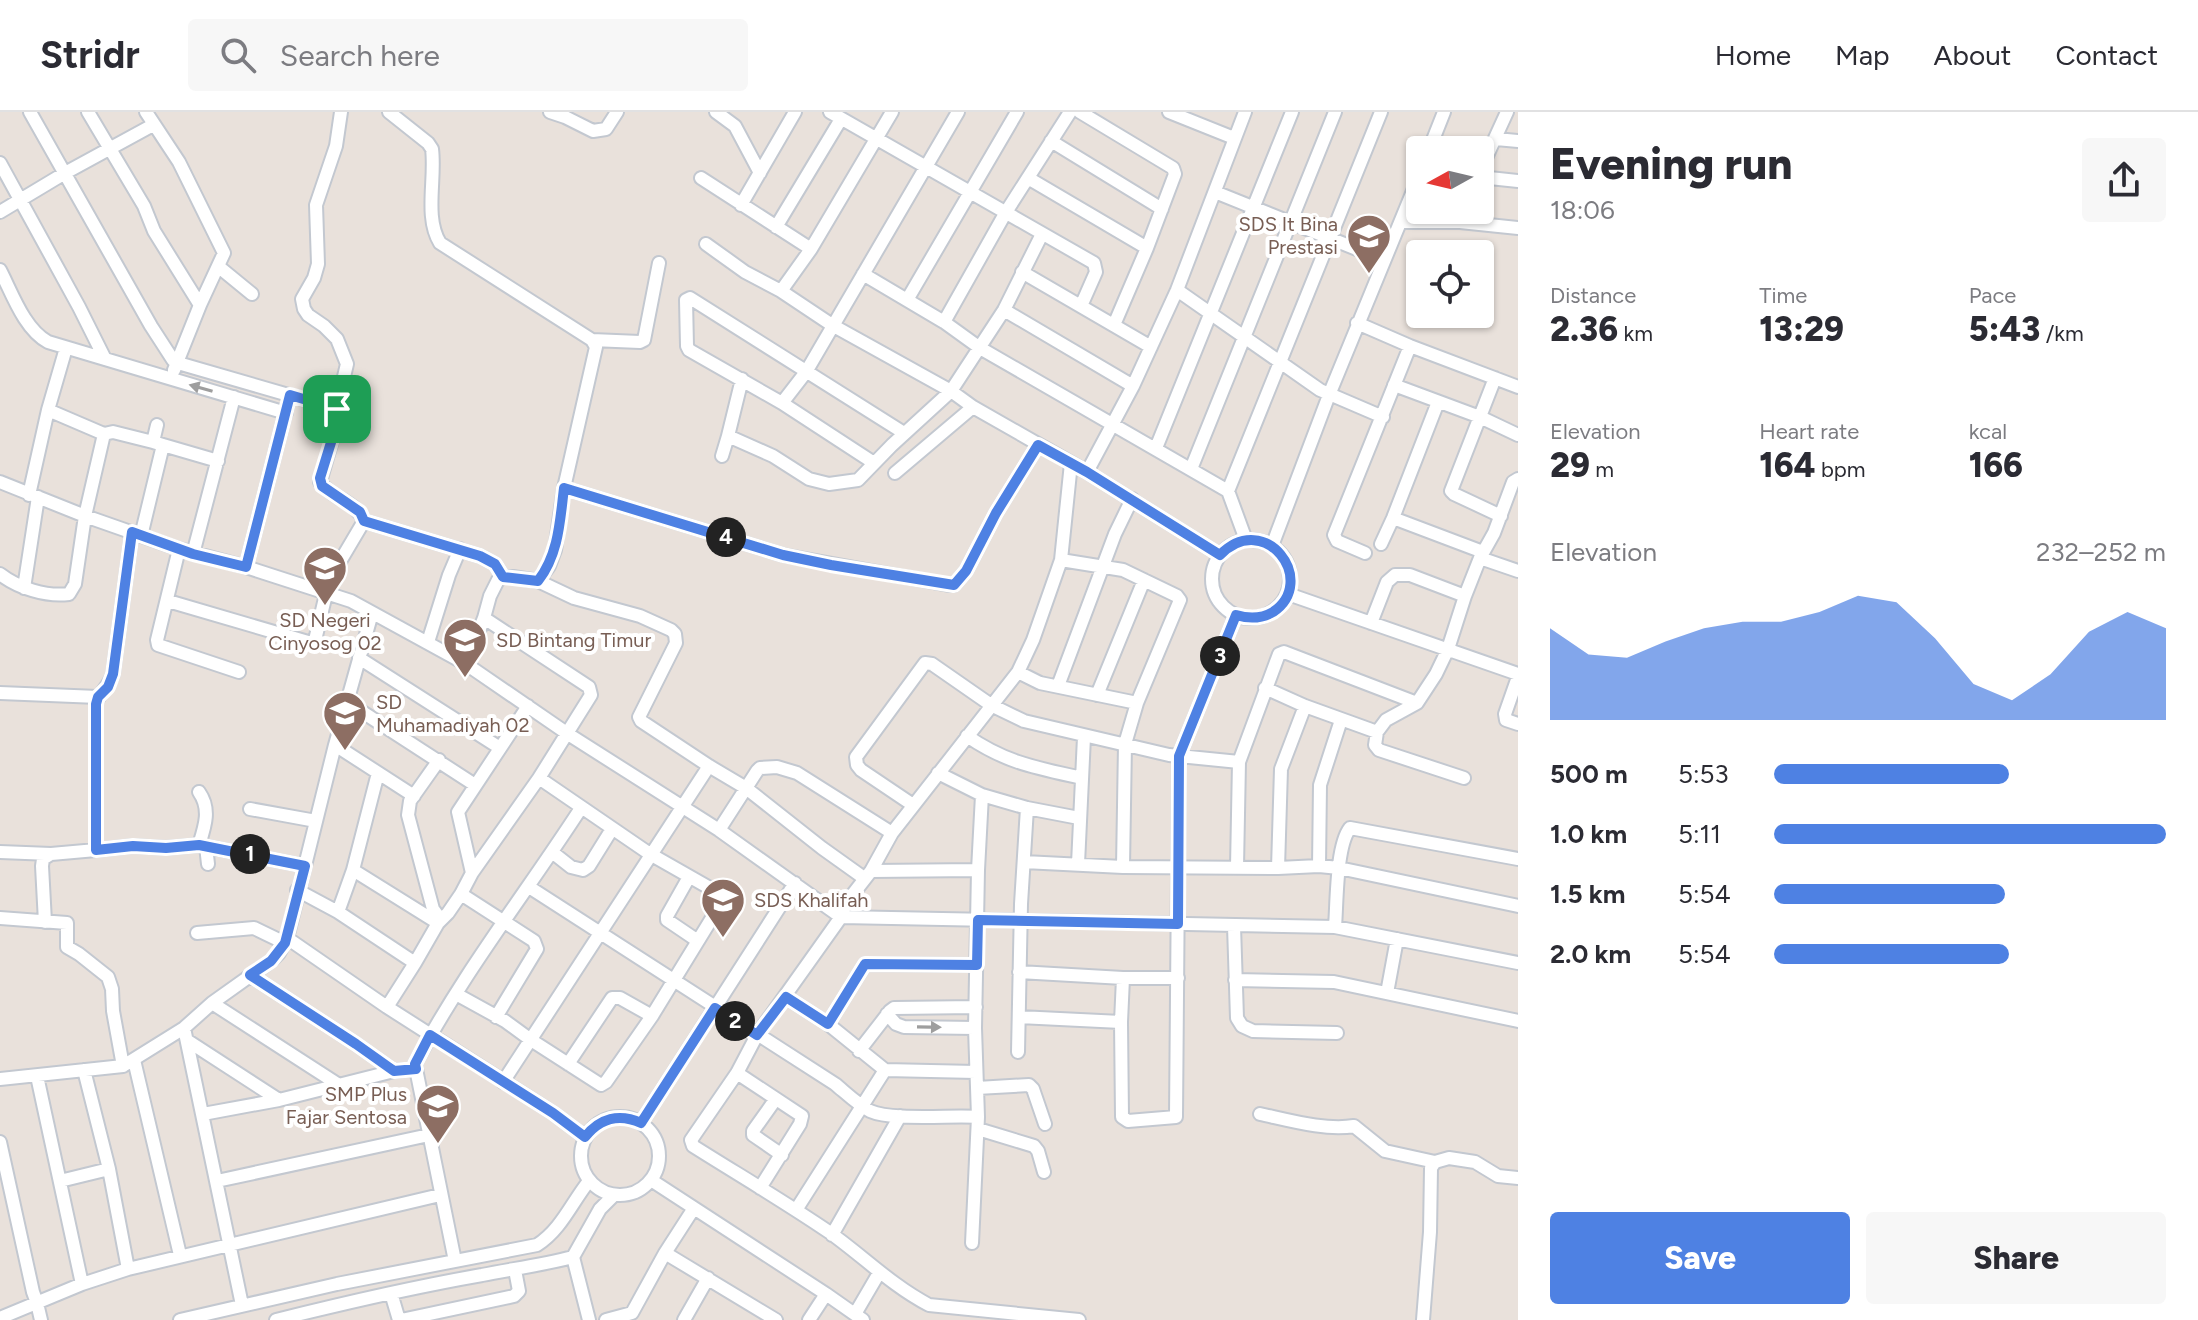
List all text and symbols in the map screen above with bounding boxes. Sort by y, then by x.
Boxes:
search box [188,19,748,91]
text: Stridr [40,32,140,78]
icon: search [216,33,260,77]
text: Search here [280,37,440,74]
text: Home [1715,38,1791,72]
text: Map [1835,38,1890,72]
text: About [1934,38,2011,72]
text: Contact [2055,38,2158,72]
north arrow [1406,136,1494,224]
map controls [1406,136,1494,328]
text: Evening run [1550,137,1792,190]
button: share [2082,138,2166,222]
text: 18:06 [1550,194,1615,226]
place label: SDS It Bina Prestasi [1239,212,1338,259]
school or university icon: SDS It Bina Prestasi [1345,212,1393,275]
button: locate [1406,240,1494,328]
text: Distance [1550,282,1636,309]
text: Time [1759,282,1807,309]
text: Pace [1969,282,2016,309]
text: 2.36 [1550,309,1618,350]
text: 13:29 [1759,309,1844,350]
text: 5:43 [1969,309,2040,350]
text: km [1618,320,1653,347]
text: /km [2040,320,2084,347]
pin [303,375,371,443]
one-way arrow [189,381,213,394]
icon: arrive [315,387,359,431]
text: Elevation [1550,418,1640,445]
text: Heart rate [1759,418,1859,445]
text: kcal [1969,418,2007,445]
text: 29 [1550,445,1590,486]
text: 164 [1759,445,1815,486]
text: 166 [1969,445,2023,486]
text: m [1590,456,1614,483]
text: bpm [1815,456,1866,483]
pin: 4 [706,517,746,557]
text: 4 [719,523,733,550]
text: Elevation [1550,536,1657,568]
text: 232–252 m [2036,536,2166,568]
school or university icon: SD Negeri Cinyosog 02 [301,544,349,607]
place label: SD Negeri Cinyosog 02 [268,608,382,655]
school or university icon: SD Bintang Timur [441,616,489,679]
place label: SD Bintang Timur [496,628,651,652]
pin: 3 [1200,636,1240,676]
text: 3 [1214,642,1226,669]
school or university icon: SD Muhamadiyah 02 [321,689,369,752]
place label: SD Muhamadiyah 02 [376,690,530,737]
text: 500 m [1550,758,1628,790]
text: 5:53 [1678,758,1729,790]
text: 1.0 km [1550,818,1627,850]
text: 5:11 [1678,818,1721,850]
pin: 1 [230,834,270,874]
text: 1 [245,840,255,867]
school or university icon: SDS Khalifah [699,876,747,939]
text: 1.5 km [1550,878,1625,910]
text: 5:54 [1678,878,1731,910]
place label: SDS Khalifah [754,888,869,912]
text: 2.0 km [1550,938,1631,970]
text: 5:54 [1678,938,1731,970]
pin: 2 [715,1001,755,1041]
text: 2 [729,1007,741,1034]
one-way arrow [917,1021,942,1034]
place label: SMP Plus Fajar Sentosa [286,1082,407,1129]
school or university icon: SMP Plus Fajar Sentosa [414,1082,462,1145]
button: Save [1550,1212,1850,1304]
button: Share [1866,1212,2166,1304]

